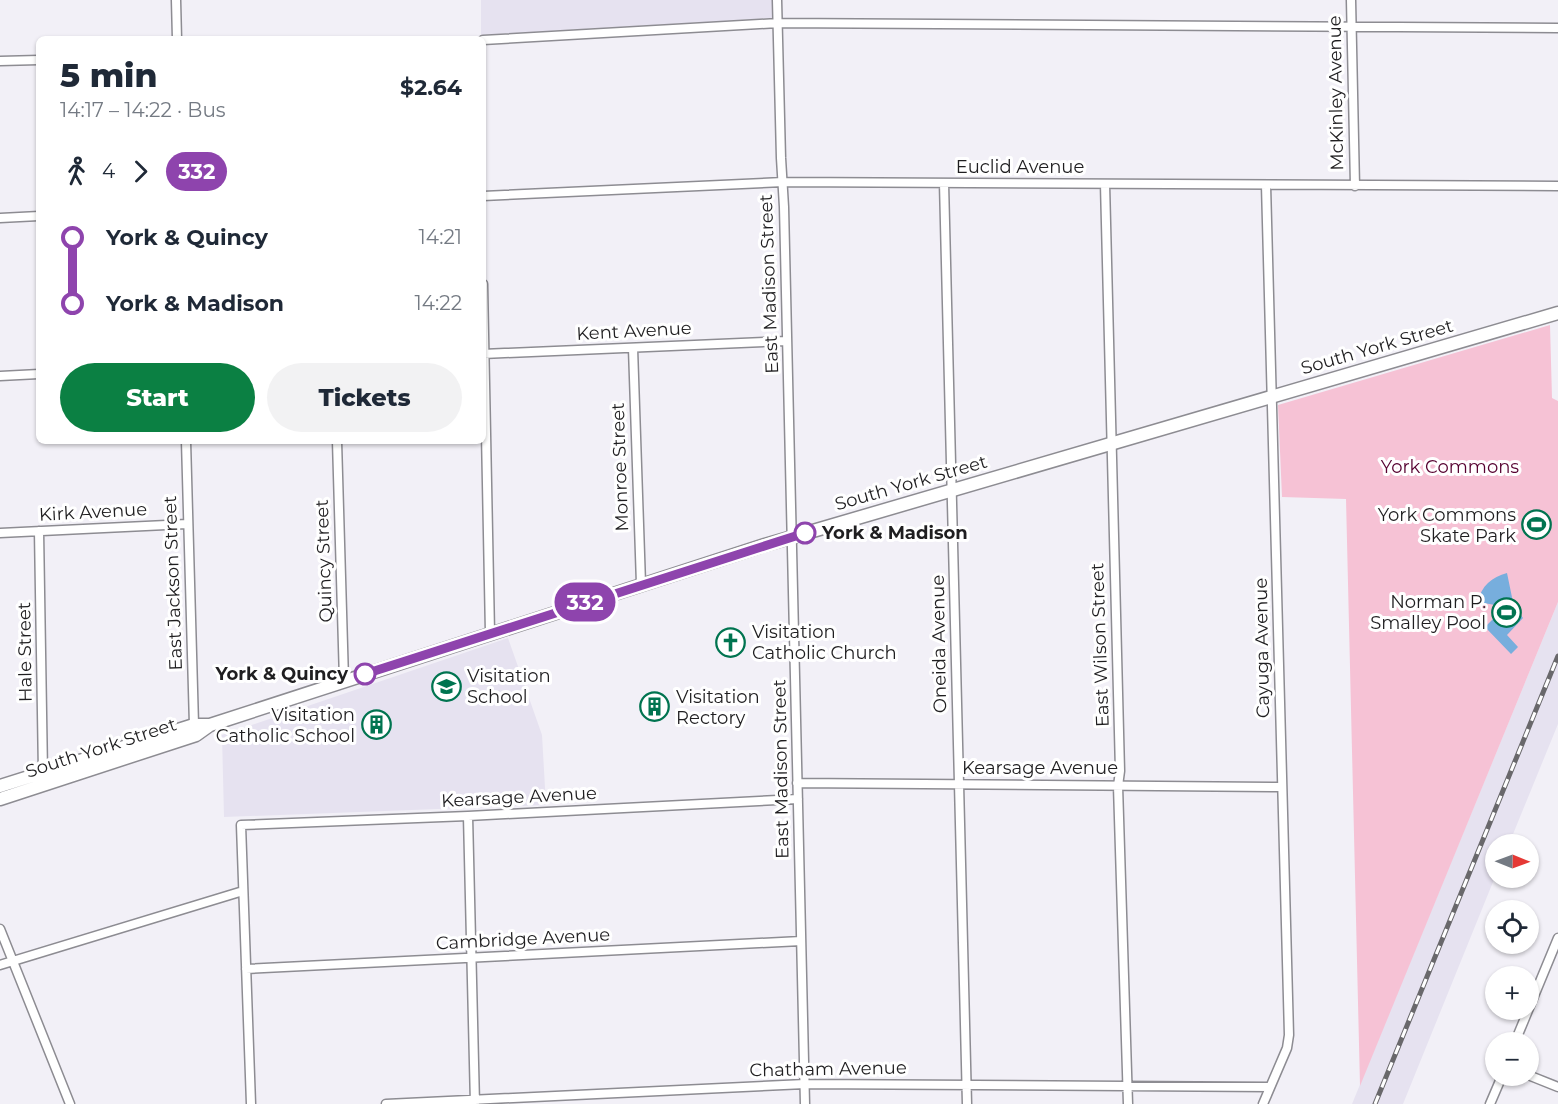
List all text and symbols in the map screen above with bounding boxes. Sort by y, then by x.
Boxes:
street label: McKinley Avenue [1324,15,1348,171]
text: 5 min [60,55,157,95]
text: $2.64 [400,74,462,101]
text: 14:17 – 14:22 · Bus [60,98,226,122]
icon: walk [60,155,93,188]
icon: forward [124,155,157,188]
street label: Euclid Avenue [956,156,1084,178]
text: 4 [102,159,115,183]
text: 332 [178,159,215,184]
street label: East Madison Street [755,194,783,374]
text: York & Quincy [106,224,268,251]
text: 14:21 [419,225,462,249]
text: York & Madison [106,290,284,317]
text: 14:22 [414,291,462,315]
street label: South York Street [1298,315,1456,379]
street label: Kent Avenue [576,317,692,345]
button: Start [60,363,255,432]
button: Tickets [267,363,462,432]
street label: Monroe Street [607,402,633,532]
street label: South York Street [832,451,990,515]
park label: York Commons [1381,456,1519,478]
street label: East Jackson Street [159,495,187,671]
street label: Kirk Avenue [38,498,148,526]
street label: Quincy Street [311,499,337,623]
place label: York Commons Skate Park [1378,504,1516,547]
sports icon: York Commons Skate Park [1521,509,1553,541]
marker: York & Madison [794,522,816,544]
place label: York & Madison [821,522,968,544]
street label: East Wilson Street [1086,563,1114,727]
street label: Oneida Avenue [927,574,951,713]
street label: Cayuga Avenue [1250,578,1274,718]
line badge: 332 [550,582,620,622]
text: 332 [566,590,604,615]
place label: Norman P. Smalley Pool [1370,591,1486,634]
sports icon: Norman P. Smalley Pool [1491,596,1523,628]
street label: Hale Street [13,602,37,702]
place label: Visitation Catholic Church [752,621,897,664]
church icon: Visitation Catholic Church [715,626,747,658]
place label: York & Quincy [214,663,348,685]
marker: York & Quincy [354,663,376,685]
place label: Visitation School [467,665,551,708]
school or university icon: Visitation School [430,670,462,702]
street label: East Madison Street [768,679,794,859]
place label: Visitation Rectory [676,686,760,729]
building icon: Visitation Rectory [639,691,671,723]
place label: Visitation Catholic School [216,704,355,747]
building icon: Visitation Catholic School [360,709,392,741]
street label: South York Street [23,713,179,783]
street label: Kearsage Avenue [962,757,1118,779]
street label: Kearsage Avenue [441,782,598,812]
north arrow [1485,834,1539,888]
map controls [1485,834,1539,1086]
button: locate [1485,900,1539,954]
street label: Cambridge Avenue [435,923,611,955]
button: + [1485,966,1539,1020]
button: − [1485,1032,1539,1086]
street label: Chatham Avenue [749,1057,907,1081]

